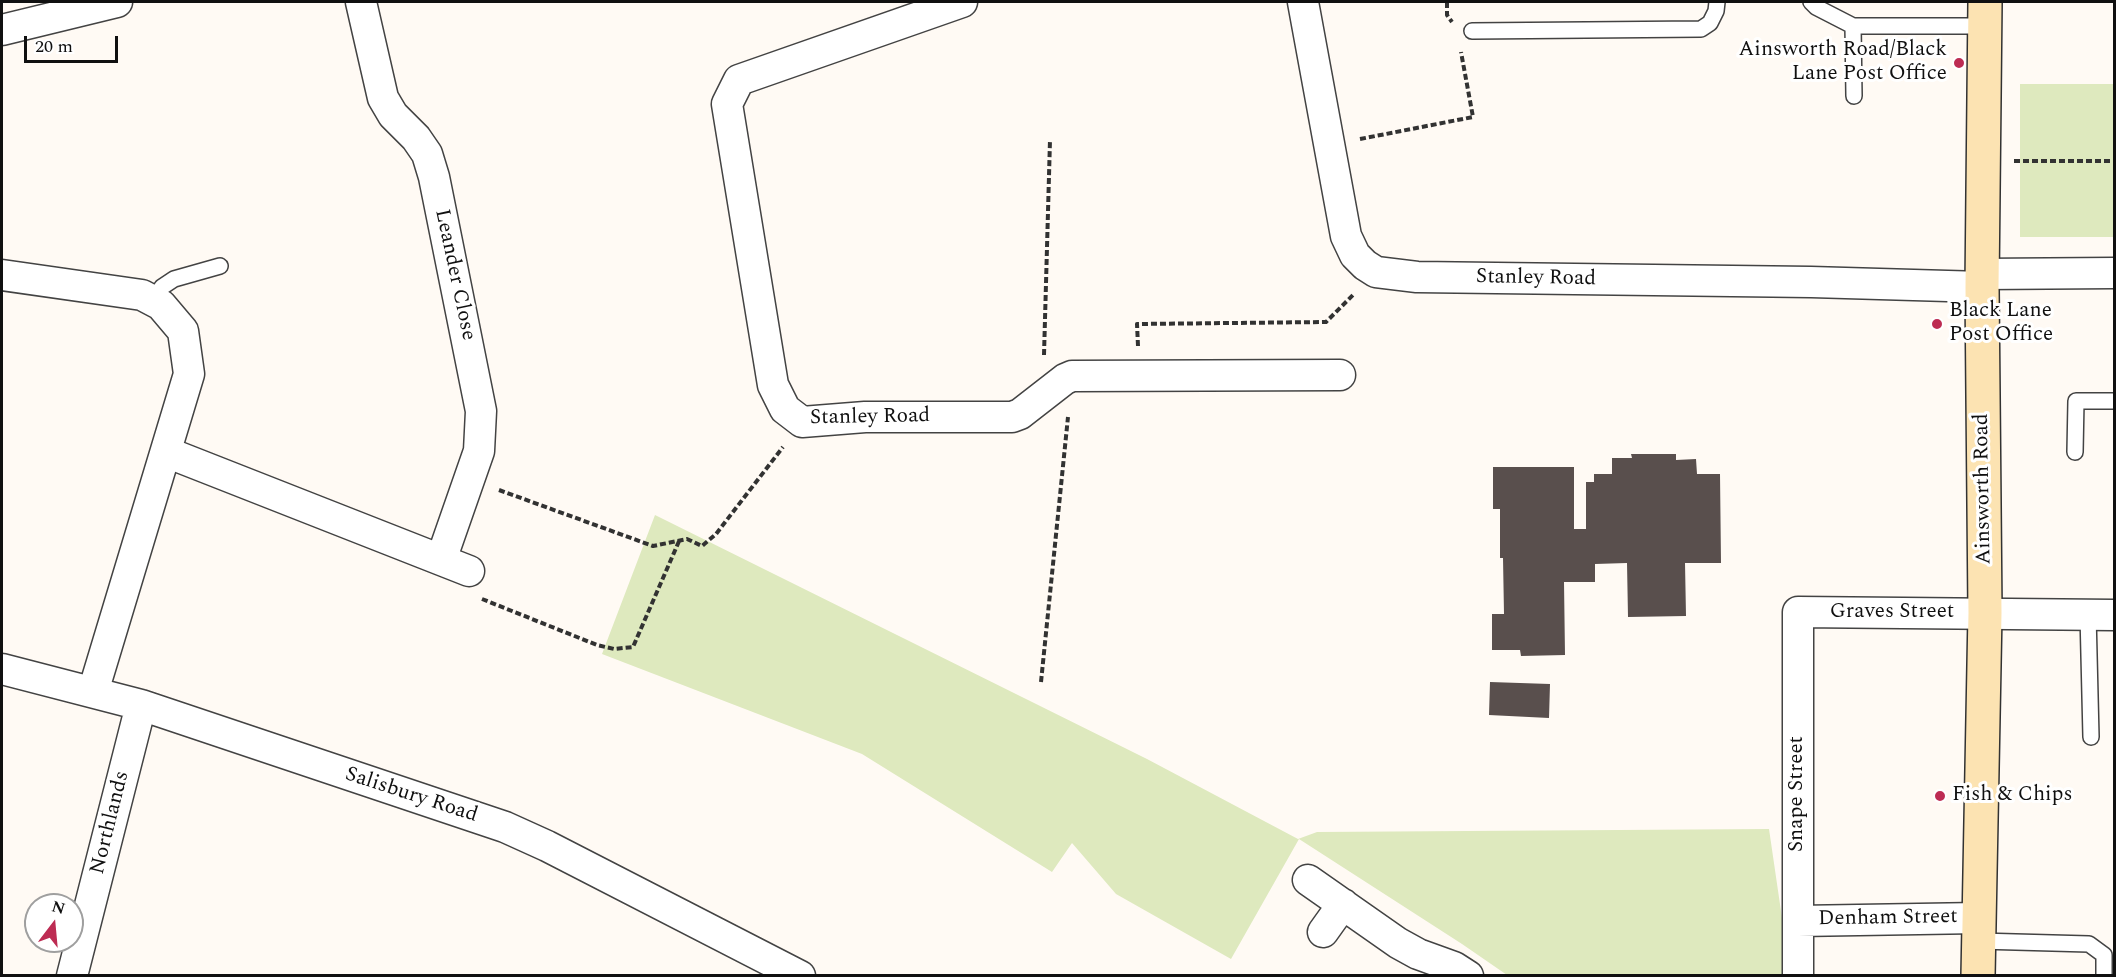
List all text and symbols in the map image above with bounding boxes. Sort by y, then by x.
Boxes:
scale bar [27,24,122,62]
text: 20 m [35,33,73,60]
place label: Ainsworth Road/Black Lane Post Office [1739,38,1947,88]
marker: Ainsworth Road/Black Lane Post Office [1952,56,1966,70]
street label: Leander Close [428,207,480,343]
street label: Stanley Road [1476,265,1596,293]
place label: Black Lane Post Office [1949,299,2053,349]
marker: Black Lane Post Office [1930,317,1944,331]
street label: Stanley Road [810,404,930,432]
street label: Ainsworth Road [1970,413,1998,565]
street label: Graves Street [1830,600,1954,626]
street label: Snape Street [1785,736,1811,852]
street label: Salisbury Road [342,763,480,829]
street label: Northlands [86,769,136,877]
place label: Fish & Chips [1952,783,2073,809]
marker: Fish & Chips [1933,789,1947,803]
north arrow [24,893,84,953]
text: N [49,894,68,921]
street label: Denham Street [1818,905,1958,933]

